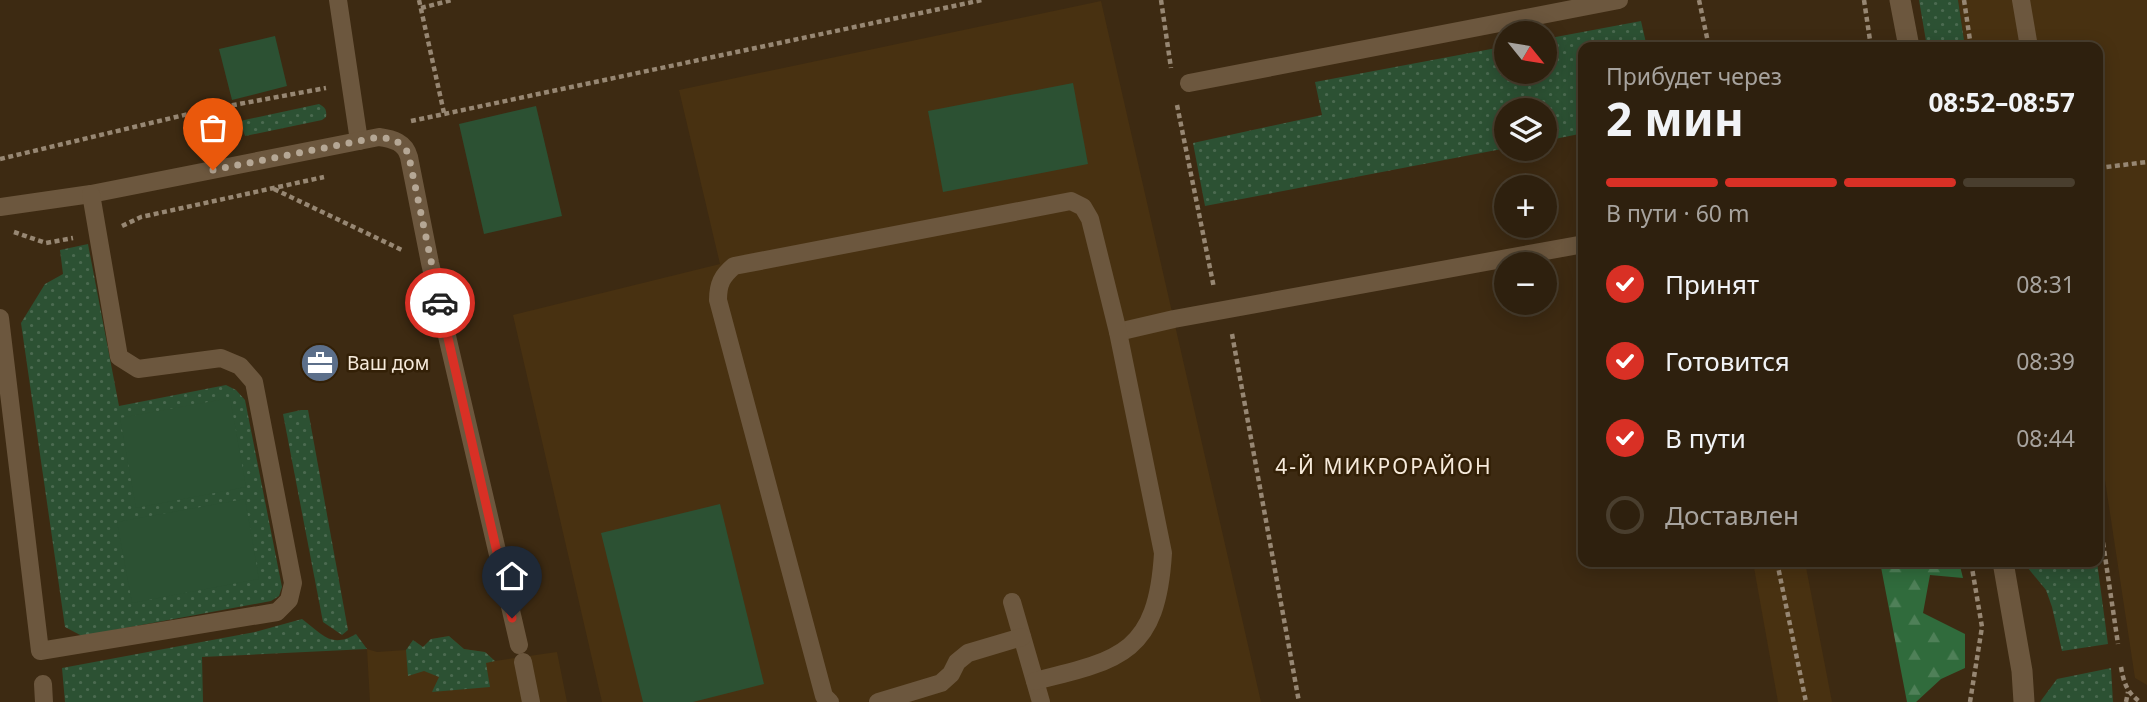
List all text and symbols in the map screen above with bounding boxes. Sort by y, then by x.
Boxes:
north arrow [1494,21,1558,84]
map controls [1494,21,1557,315]
text: Прибудет через [1606,60,1782,92]
text: 08:52–08:57 [1928,84,2075,120]
text: 2 мин [1606,87,1744,149]
pin [183,98,243,170]
button: layers [1494,98,1557,161]
icon: bag [194,109,232,147]
button: + [1494,175,1557,238]
text: В пути · 60 m [1606,197,1749,229]
button: − [1494,252,1557,315]
icon: check [1606,265,1644,303]
text: Принят [1665,266,1759,302]
courier [405,268,475,338]
text: 08:31 [2016,268,2075,300]
icon: car [421,284,459,322]
office icon: Ваш дом [299,342,341,384]
icon: check [1606,342,1644,380]
text: Готовится [1665,343,1790,379]
text: 08:39 [2016,345,2075,377]
place label: Ваш дом [347,350,429,376]
icon: check [1606,419,1644,457]
text: В пути [1665,420,1746,456]
text: 08:44 [2016,422,2075,454]
district label: 4-Й МИКРОРАЙОН [1275,452,1493,480]
text: Доставлен [1665,497,1799,533]
pin [482,546,542,618]
icon: home [493,557,531,595]

